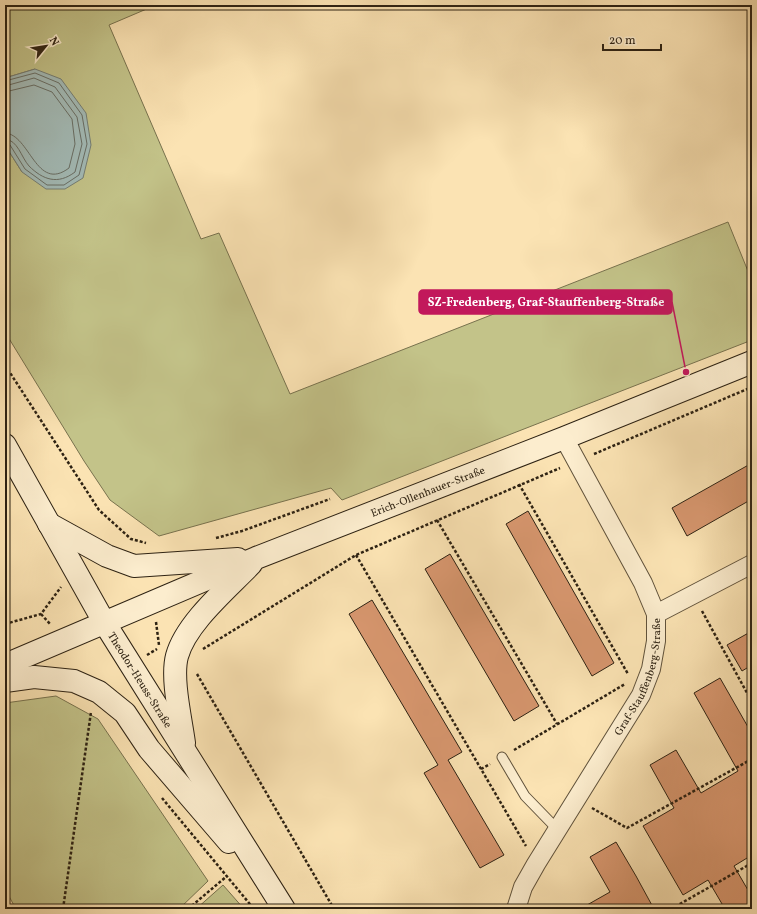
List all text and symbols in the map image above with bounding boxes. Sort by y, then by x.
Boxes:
north arrow [26,26,66,66]
scale bar [603,26,661,52]
text: 20 m [609,33,636,49]
text: N [45,35,62,49]
callout: SZ-Fredenberg, Graf-Stauffenberg-Straße [419,290,672,314]
text: SZ-Fredenberg, Graf-Stauffenberg-Straße [428,295,664,311]
street label: Erich-Ollenhauer-Straße [369,463,487,522]
street label: Graf-Stauffenberg-Straße [612,618,665,739]
street label: Theodor-Heuss-Straße [103,630,175,731]

